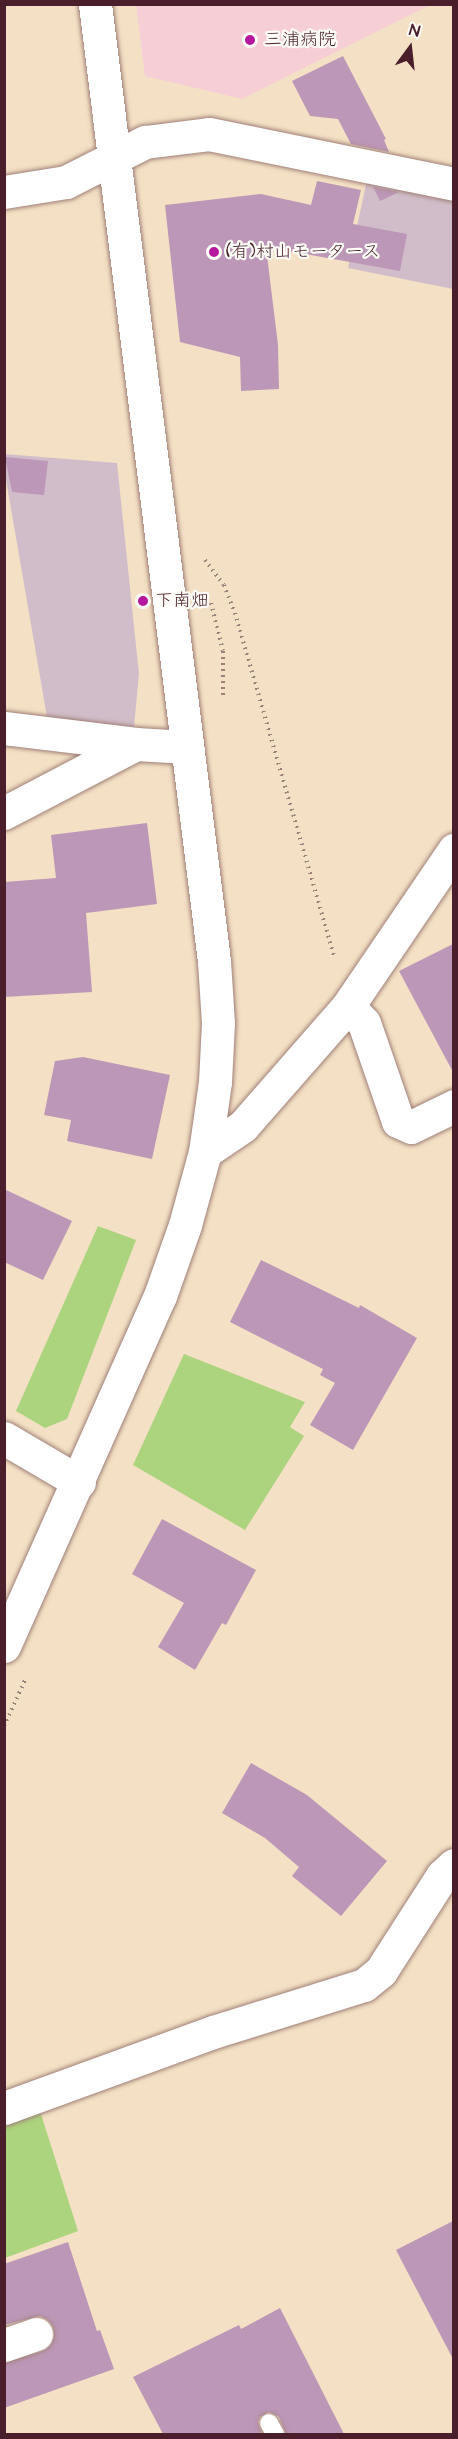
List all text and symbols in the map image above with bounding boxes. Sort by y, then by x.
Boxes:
north arrow [380,18,440,78]
text: N [407,19,422,43]
place label: 三浦病院 [264,29,336,51]
marker: 三浦病院 [241,31,259,49]
place label: (有)村山モータース [226,241,382,263]
marker: (有)村山モータース [207,245,221,259]
place label: 下南畑 [155,590,209,612]
marker: 下南畑 [136,594,150,608]

